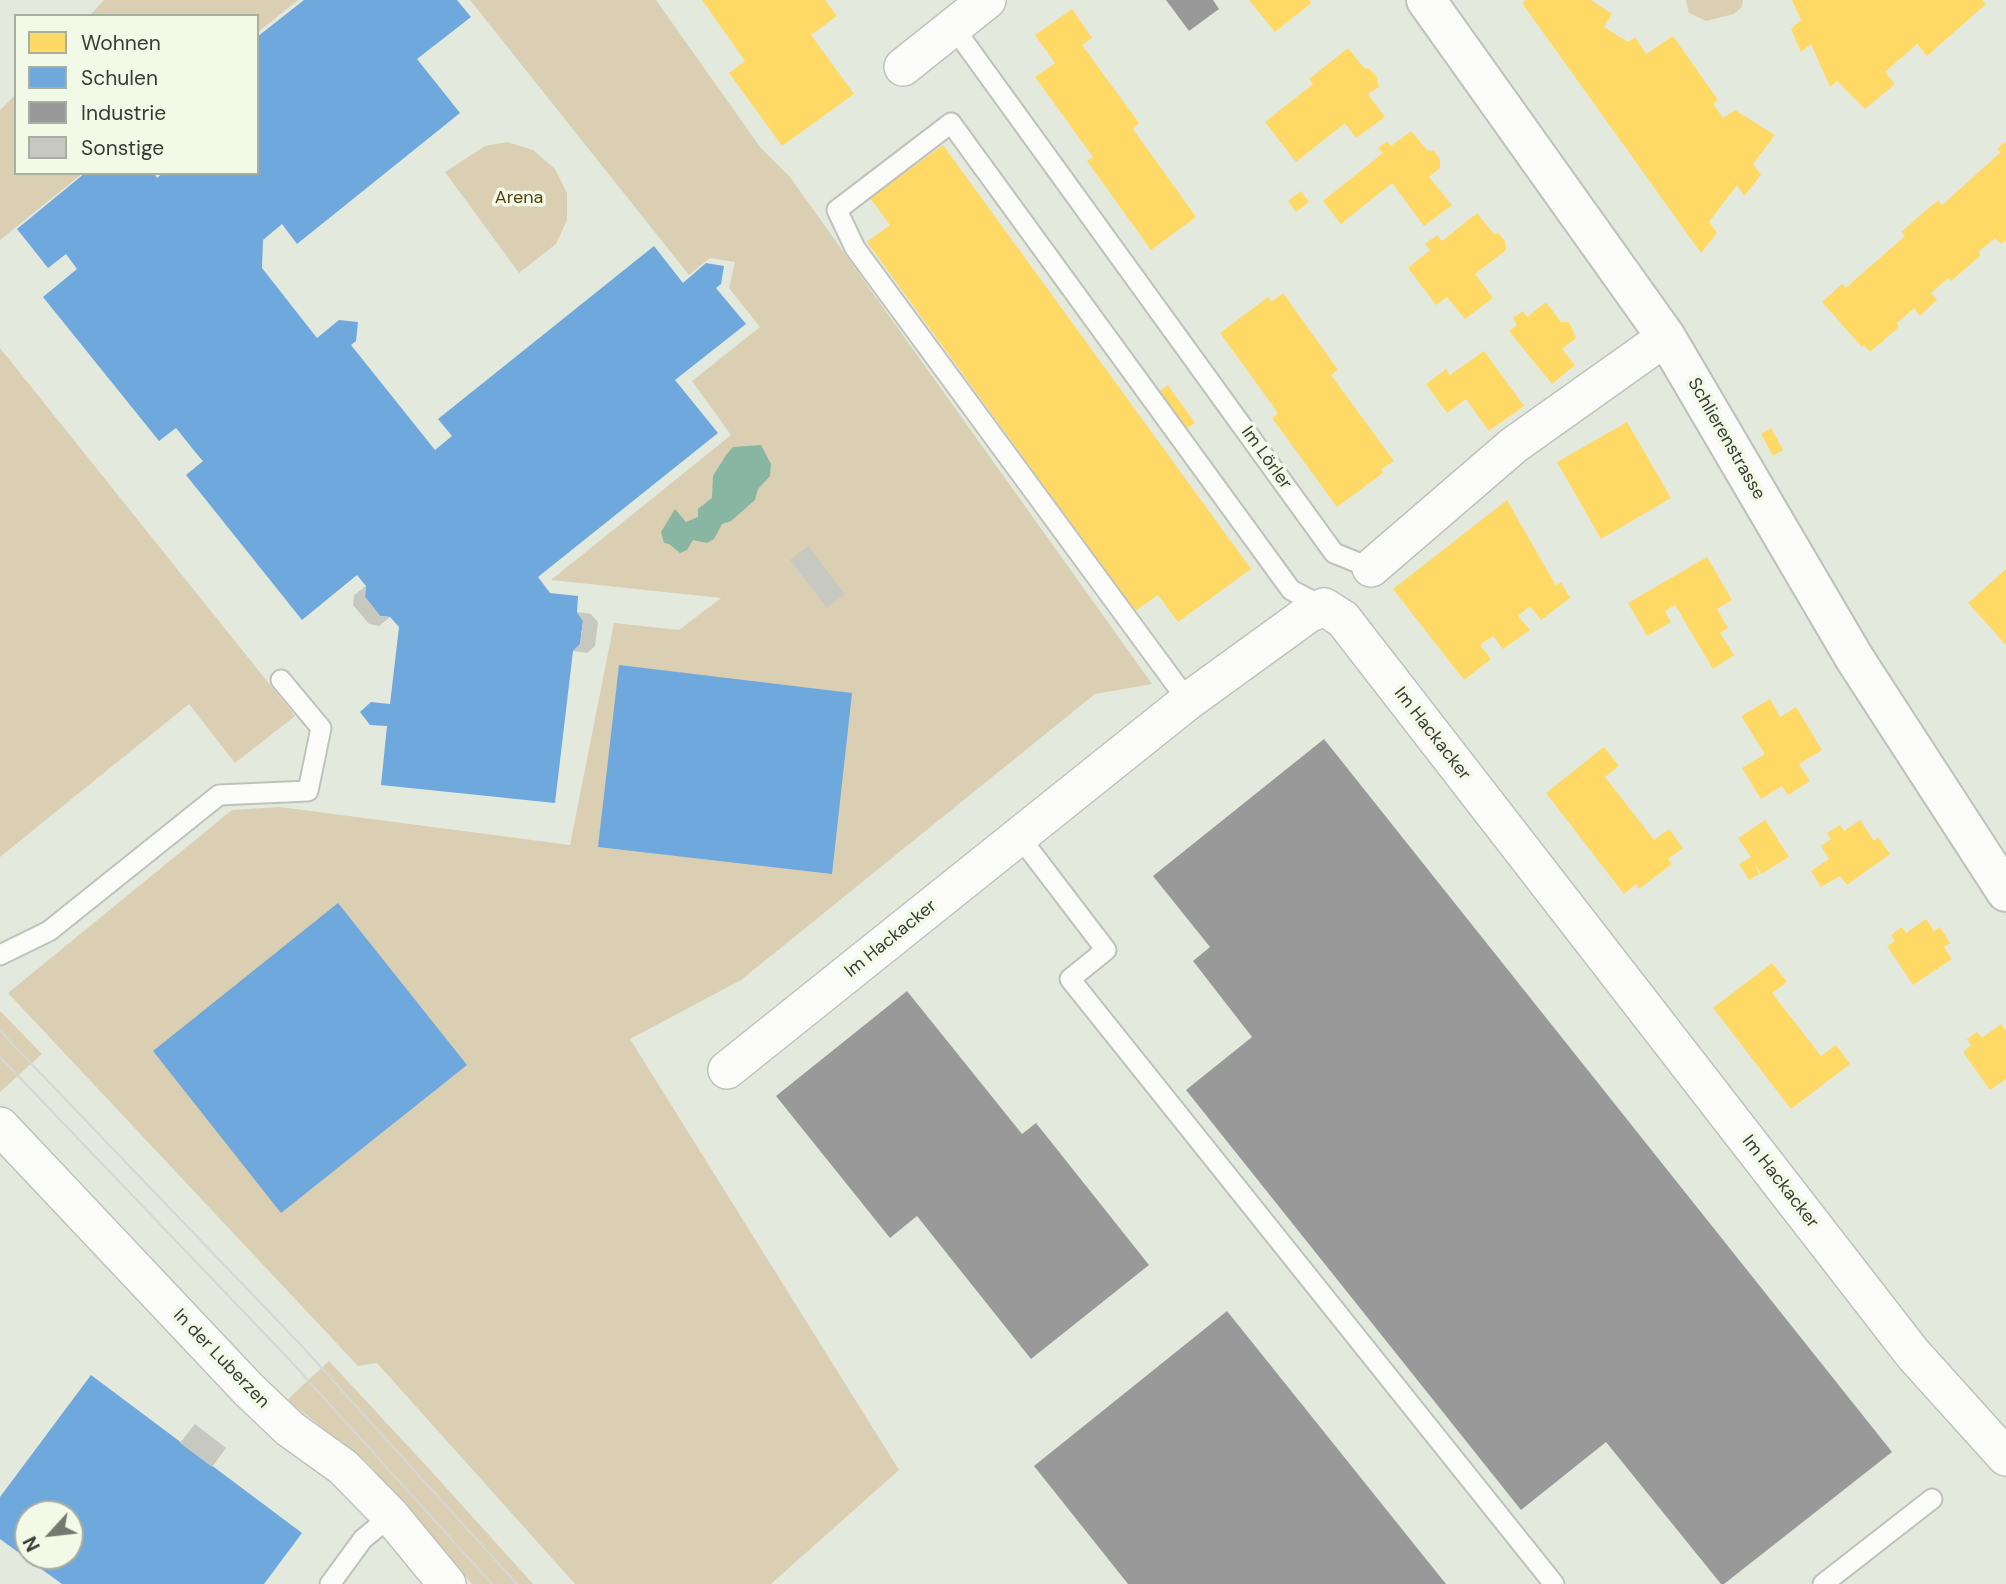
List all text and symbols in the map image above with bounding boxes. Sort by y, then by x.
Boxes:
legend [14,14,259,175]
text: Wohnen [81,29,161,57]
text: Schulen [81,64,158,92]
text: Industrie [81,99,166,127]
text: Sonstige [81,134,164,162]
park label: Arena [495,187,543,209]
street label: Schlierenstrasse [1682,374,1770,504]
street label: Im Lörler [1236,422,1296,494]
street label: Im Hackacker [1389,683,1475,785]
street label: Im Hackacker [841,895,941,983]
street label: Im Hackacker [1737,1131,1823,1233]
street label: In der Luberzen [168,1305,274,1413]
north arrow [14,1500,84,1570]
text: N [17,1532,46,1556]

